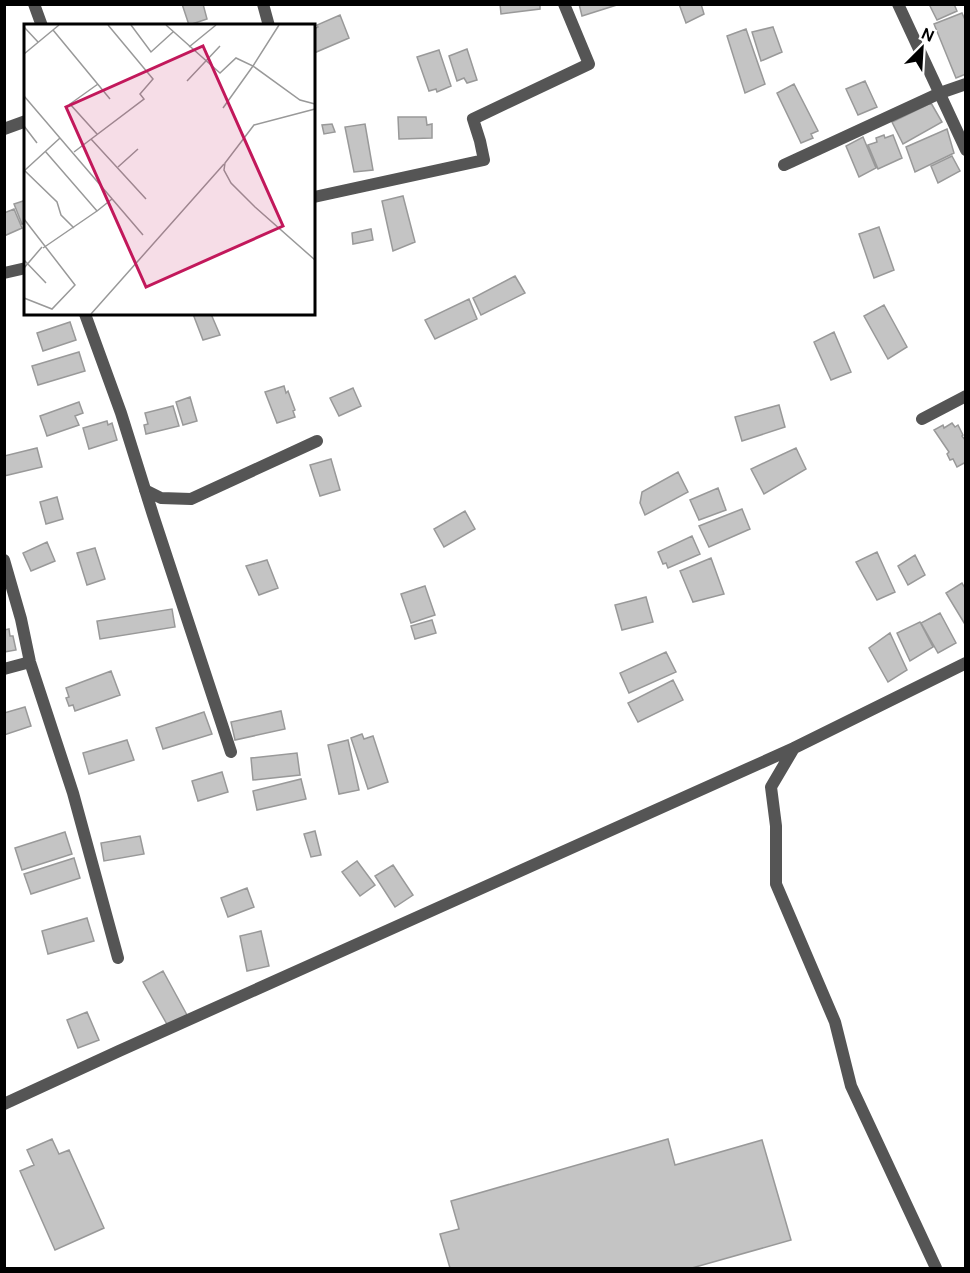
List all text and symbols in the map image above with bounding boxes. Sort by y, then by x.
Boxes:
north arrow [892,18,952,78]
text: N [918,23,937,47]
inset map [24,24,315,315]

